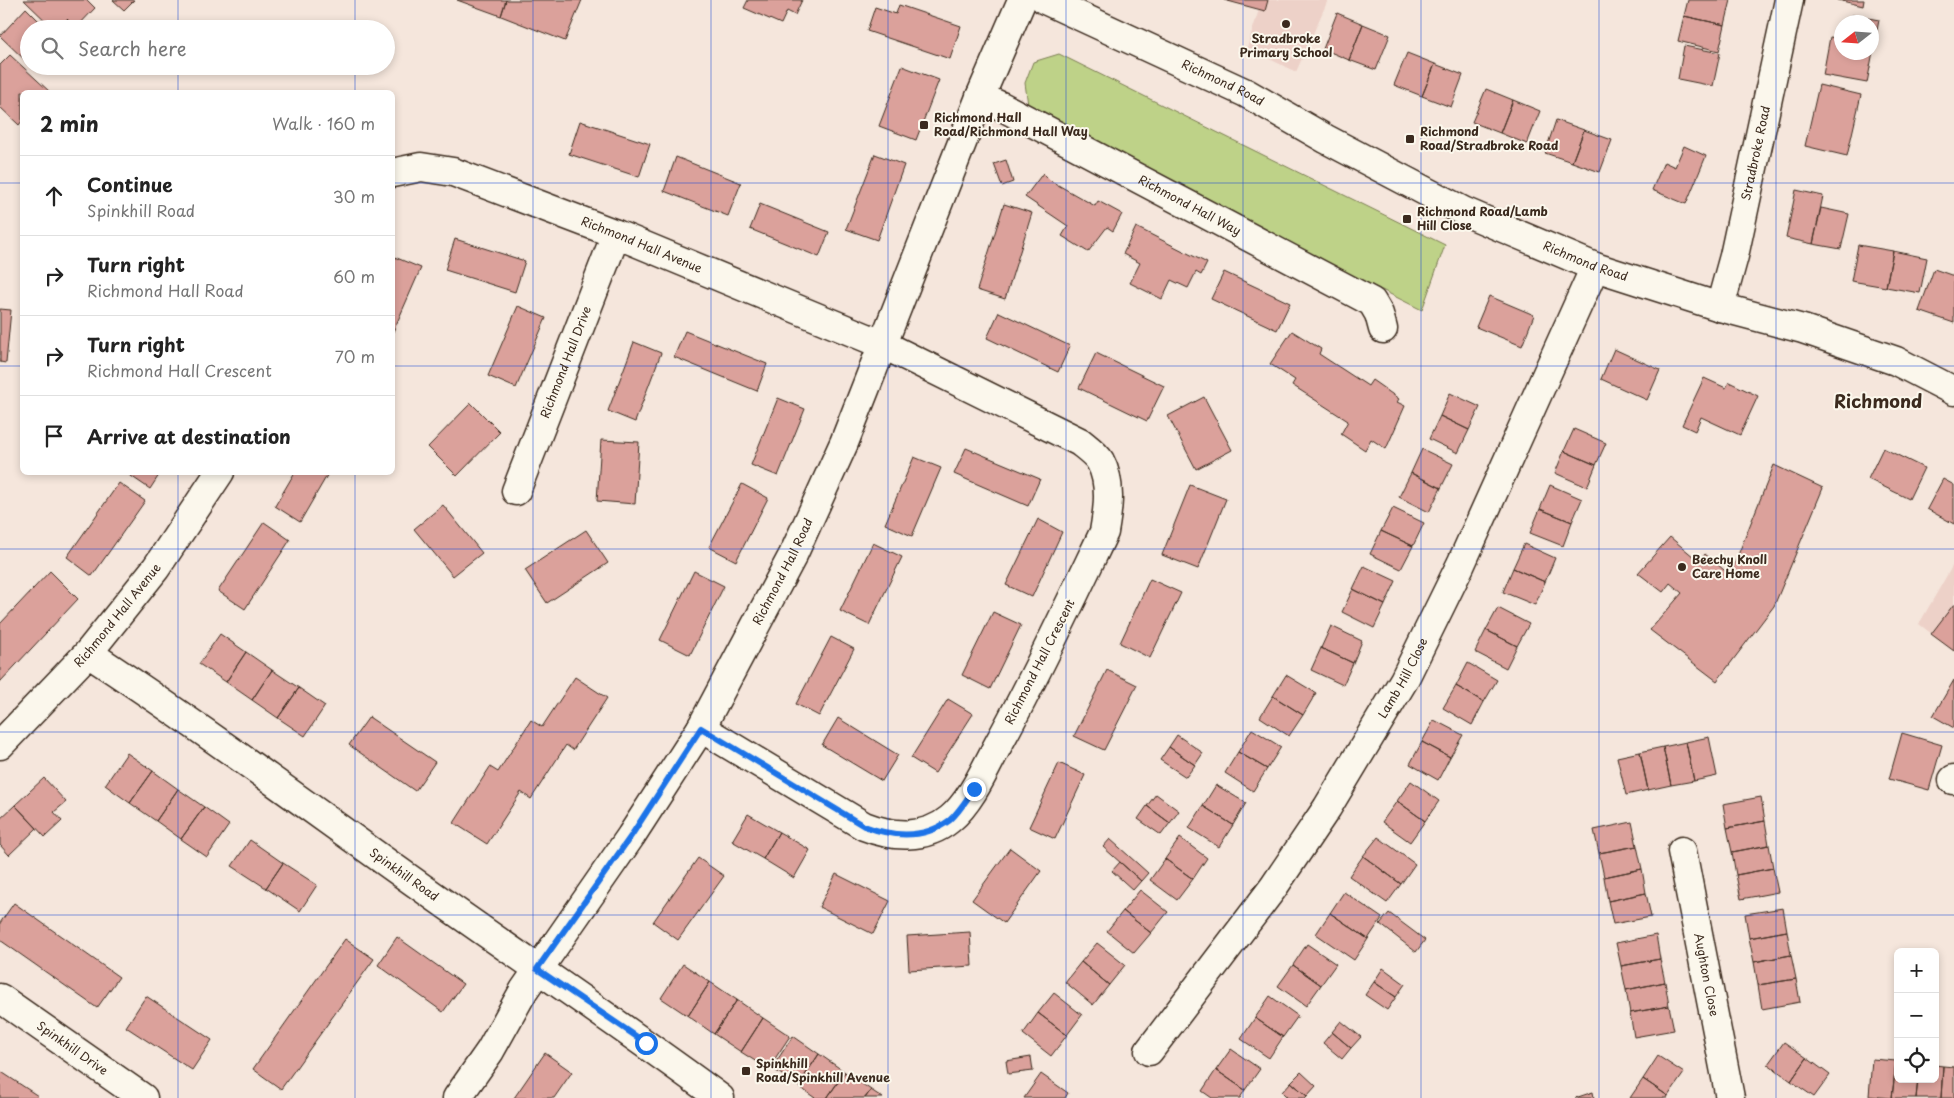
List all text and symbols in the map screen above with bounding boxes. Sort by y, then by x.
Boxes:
north arrow [1834,15,1879,60]
marker: Stradbroke Primary School [1280,18,1292,30]
search box [20,20,395,75]
place label: Stradbroke Primary School [1239,29,1333,61]
icon: search [38,34,66,62]
text: Search here [78,34,187,62]
street label: Richmond Road [1179,54,1268,110]
street label: Stradbroke Road [1736,104,1774,202]
text: 2 min [40,107,99,139]
place label: Richmond Hall Road/Richmond Hall Way [934,108,1088,140]
text: Walk · 160 m [272,111,375,135]
marker: Richmond Hall Road/Richmond Hall Way [918,119,930,131]
place label: Richmond Road/Stradbroke Road [1420,122,1558,154]
marker: Richmond Road/Stradbroke Road [1404,133,1416,145]
text: Continue [87,170,173,198]
street label: Richmond Hall Way [1135,170,1245,239]
icon: ahead [40,182,68,210]
text: 30 m [333,184,375,208]
text: Spinkhill Road [87,198,195,222]
place label: Richmond Road/Lamb Hill Close [1417,202,1548,234]
street label: Richmond Hall Avenue [579,211,705,277]
marker: Richmond Road/Lamb Hill Close [1401,213,1413,225]
street label: Richmond Road [1540,236,1630,285]
text: Turn right [87,250,185,278]
icon: right [40,262,68,290]
text: 60 m [333,264,375,288]
text: Richmond Hall Road [87,278,244,302]
street label: Richmond Hall Drive [535,303,595,421]
text: Turn right [87,330,185,358]
icon: right [40,342,68,370]
text: 70 m [335,344,375,368]
text: Richmond Hall Crescent [87,358,272,382]
district label: Richmond [1834,387,1922,414]
icon: arrive [40,422,68,450]
text: Arrive at destination [87,422,291,450]
street label: Richmond Hall Road [747,515,817,628]
place label: Beechy Knoll Care Home [1692,550,1767,582]
street label: Richmond Hall Avenue [69,559,165,671]
marker: Beechy Knoll Care Home [1676,561,1688,573]
street label: Richmond Hall Crescent [1000,596,1079,727]
street label: Lamb Hill Close [1373,634,1431,721]
route end [963,778,986,801]
street label: Spinkhill Road [366,843,443,905]
street label: Aughton Close [1690,931,1724,1018]
map controls [1894,948,1939,1083]
button: + [1894,948,1939,993]
button: − [1894,993,1939,1038]
street label: Spinkhill Drive [33,1016,112,1079]
route start [635,1032,658,1055]
button: locate [1894,1038,1939,1083]
place label: Spinkhill Road/Spinkhill Avenue [756,1054,890,1086]
marker: Spinkhill Road/Spinkhill Avenue [740,1065,752,1077]

